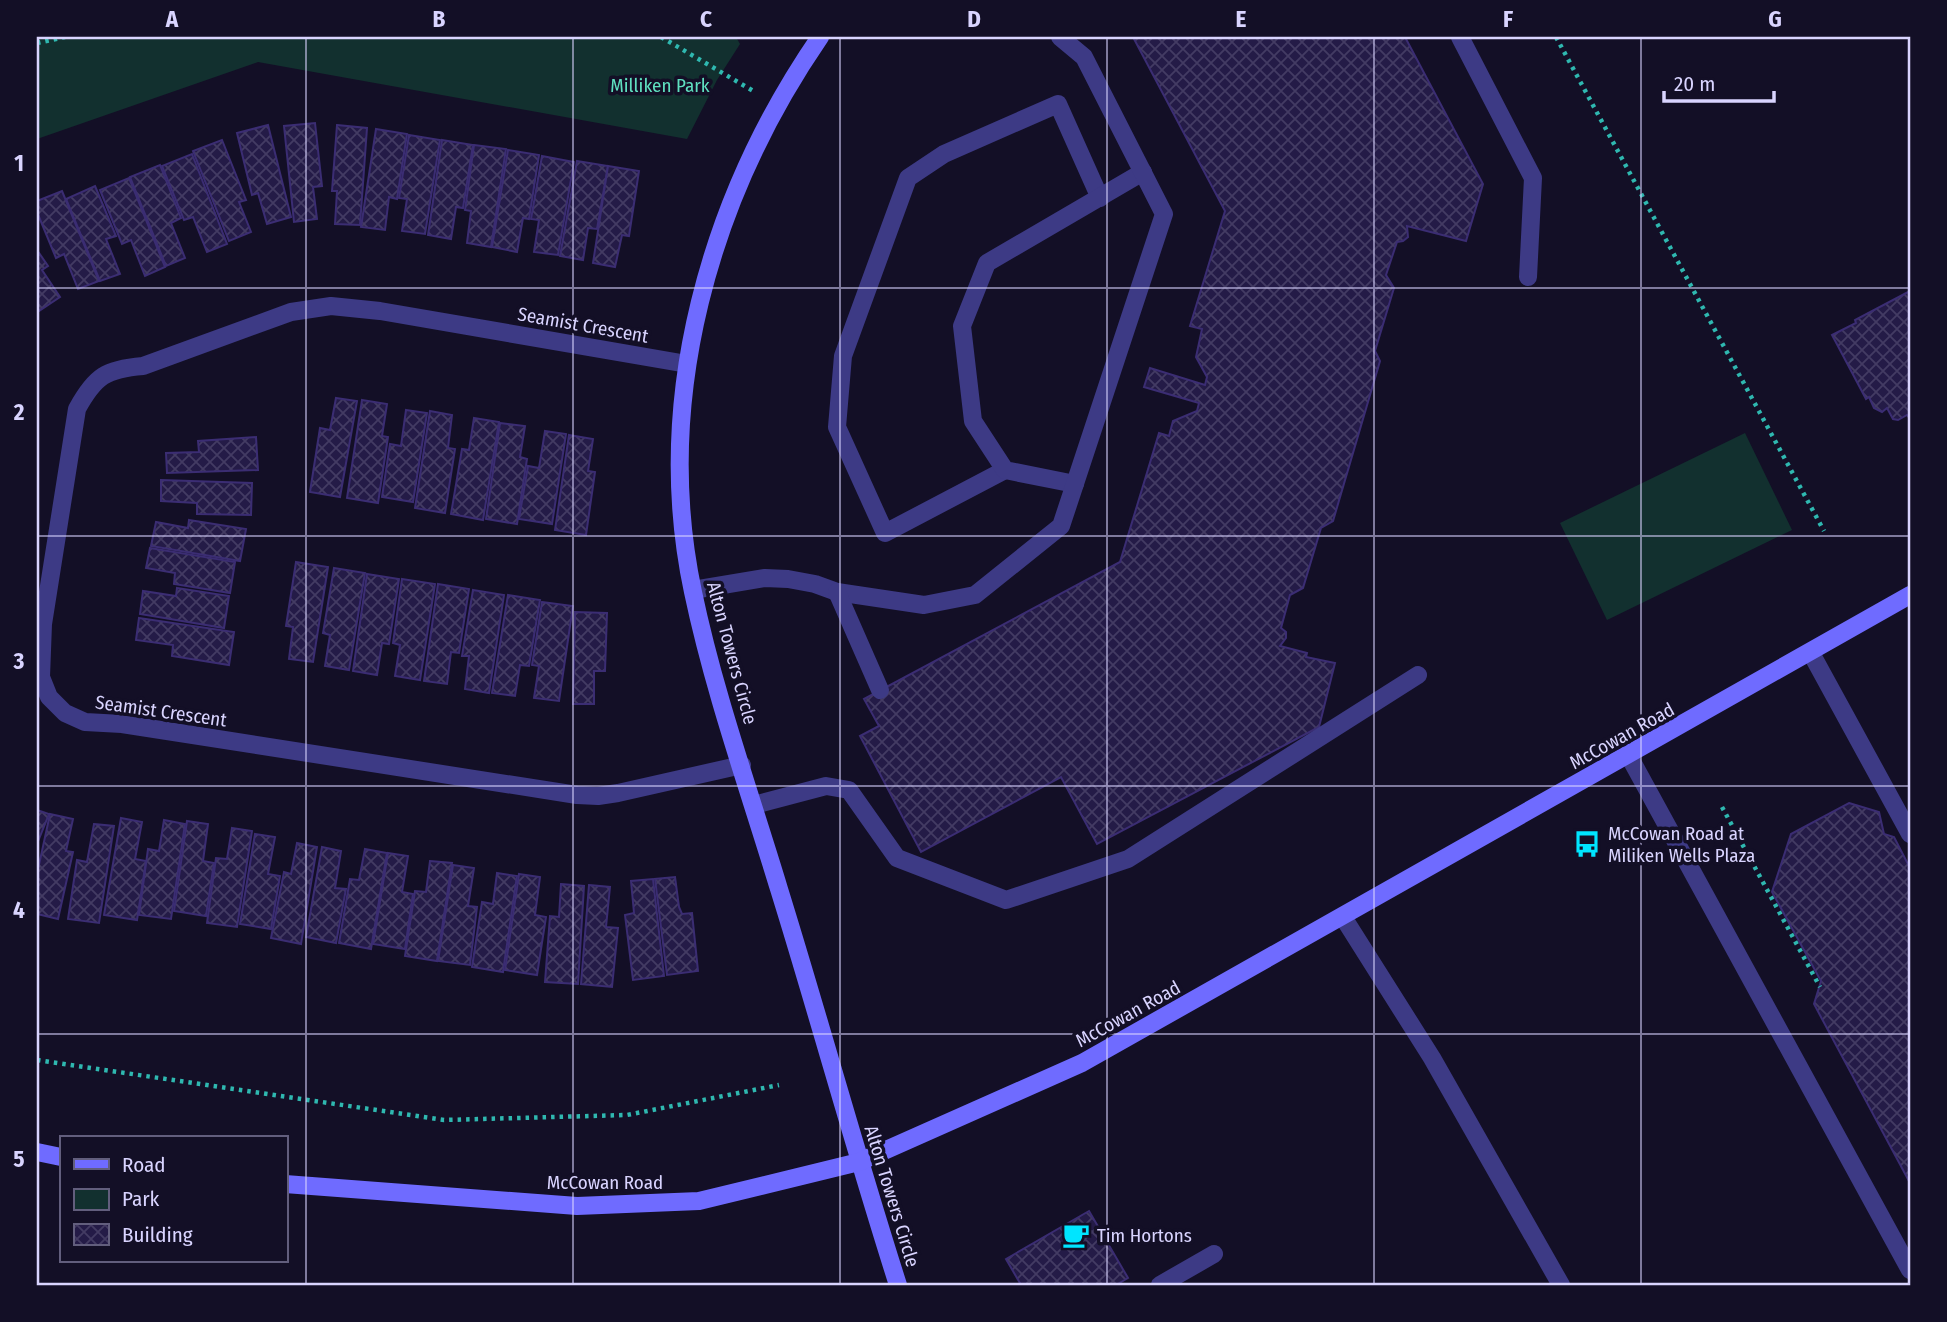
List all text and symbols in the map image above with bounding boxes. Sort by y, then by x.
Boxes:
text: A [165,5,179,33]
text: B [433,5,446,33]
text: C [700,5,712,33]
text: D [967,5,981,33]
text: E [1236,5,1247,33]
text: F [1503,5,1513,33]
text: G [1768,5,1782,33]
scale bar [1664,60,1774,104]
text: 20 m [1674,71,1715,97]
park label: Milliken Park [610,74,710,97]
text: 1 [14,149,24,177]
street label: Seamist Crescent [516,302,651,348]
text: 2 [13,398,25,426]
street label: Alton Towers Circle [702,579,762,727]
text: 3 [13,647,25,675]
street label: Seamist Crescent [94,690,229,732]
street label: McCowan Road [1566,698,1678,774]
place label: McCowan Road at Miliken Wells Plaza [1608,822,1755,867]
bus stop icon: McCowan Road at Miliken Wells Plaza [1572,829,1602,859]
text: 4 [13,896,25,924]
street label: McCowan Road [1072,976,1184,1052]
street label: Alton Towers Circle [860,1122,924,1270]
legend [60,1136,287,1262]
text: 5 [13,1145,25,1173]
text: Road [122,1152,166,1178]
street label: McCowan Road [547,1171,663,1194]
text: Park [122,1186,160,1212]
cafe icon: Tim Hortons [1061,1220,1091,1250]
text: Building [122,1222,193,1248]
place label: Tim Hortons [1097,1224,1192,1247]

